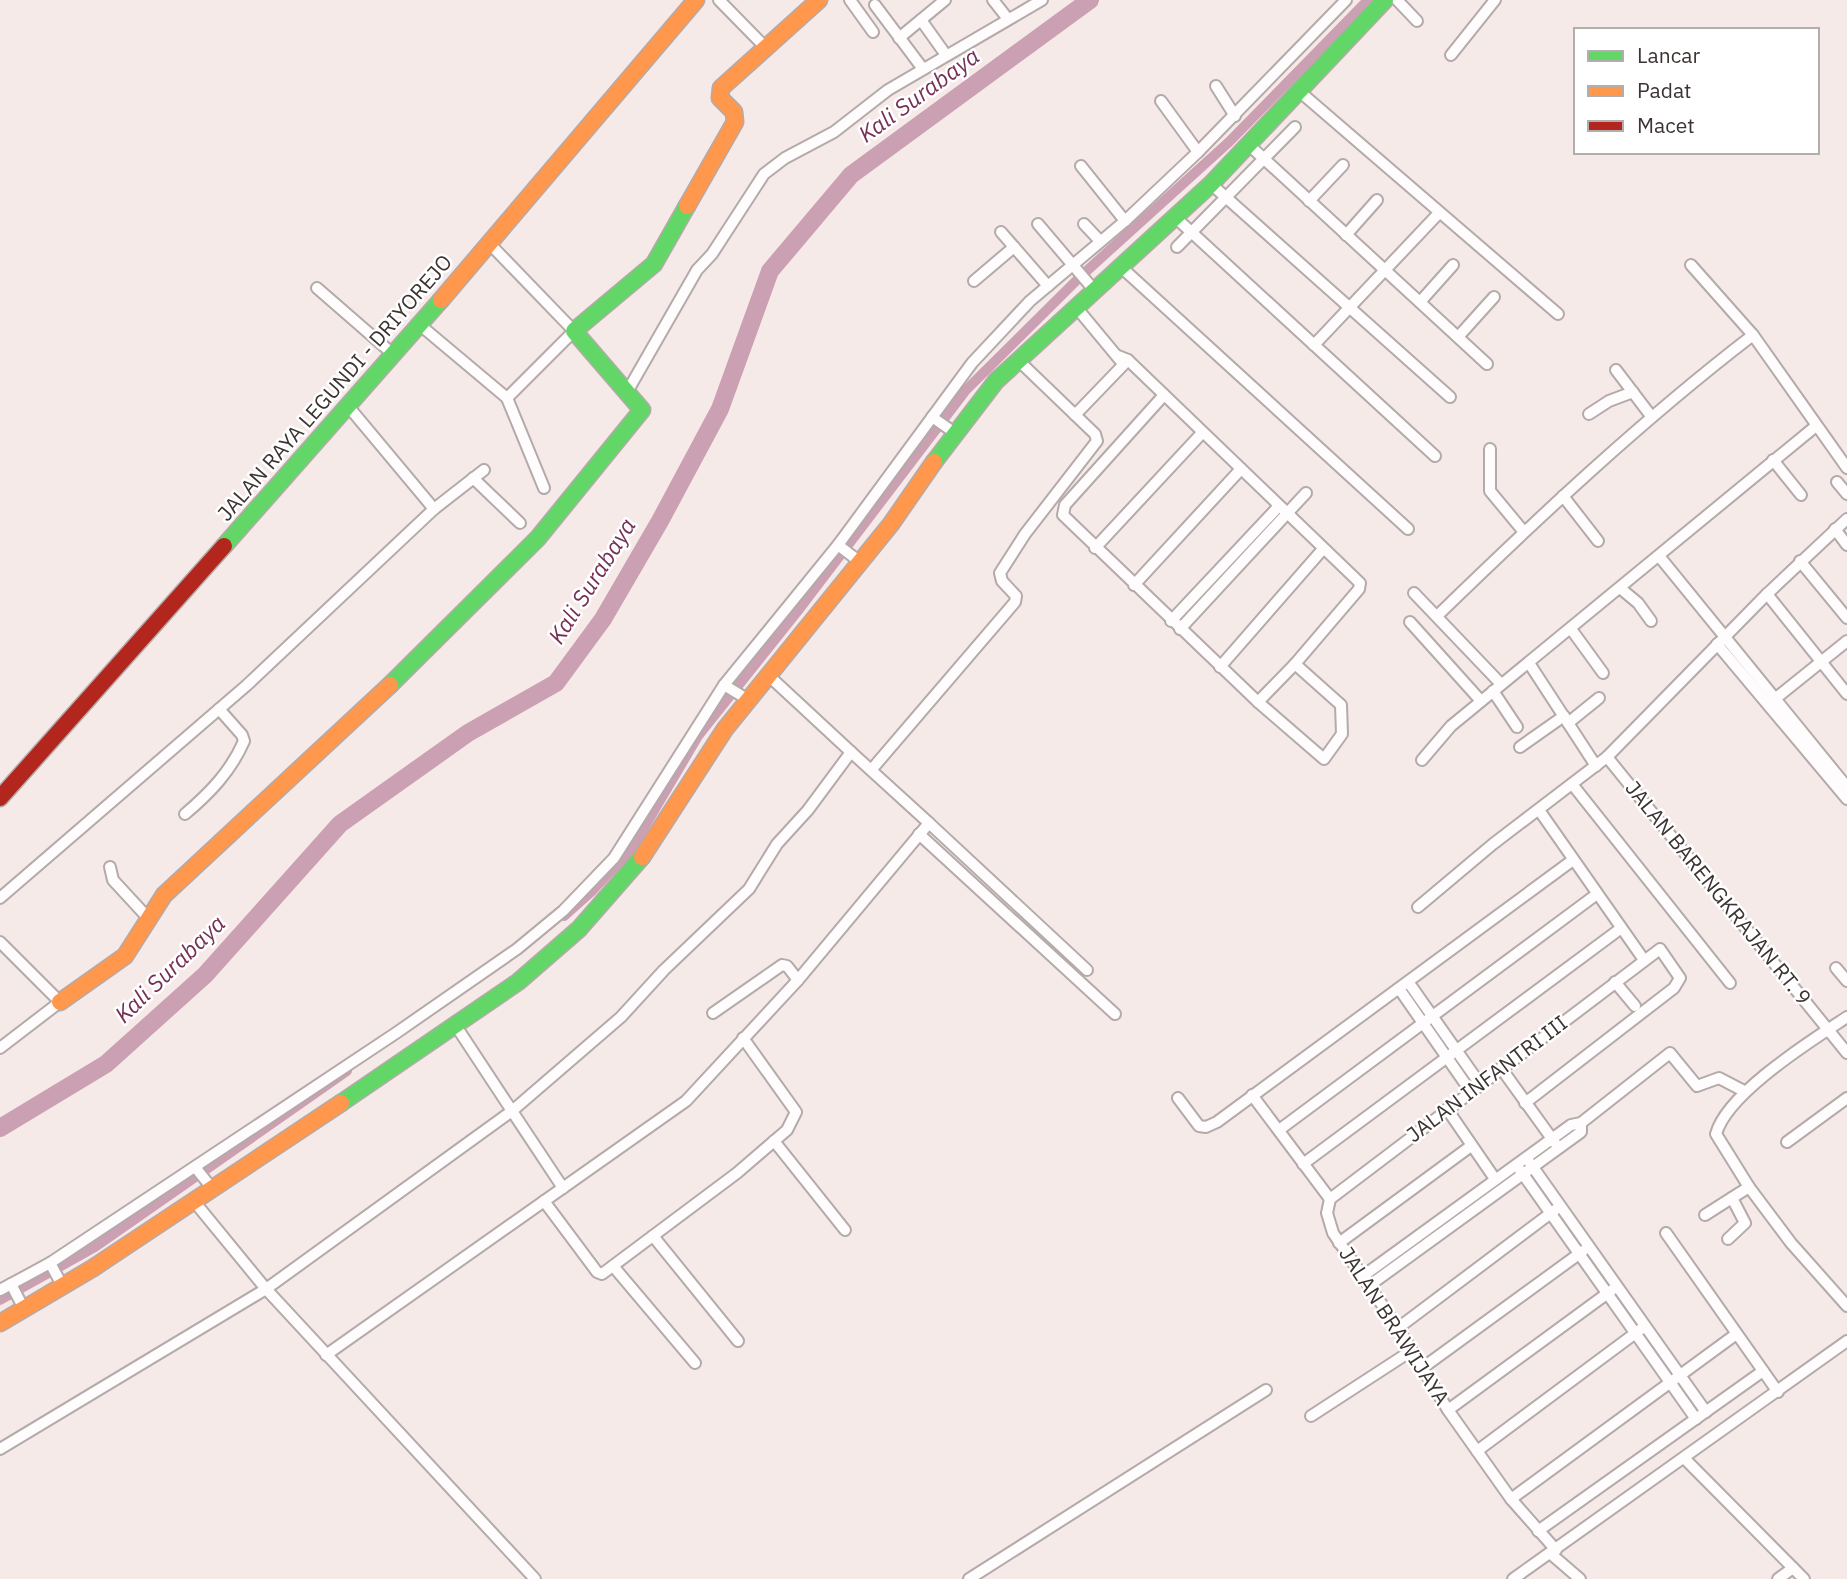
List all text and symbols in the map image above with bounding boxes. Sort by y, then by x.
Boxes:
legend [1574,28,1819,154]
water label: Kali Surabaya [852,40,985,148]
text: Lancar [1637,41,1700,69]
text: Padat [1637,76,1692,104]
text: Macet [1637,111,1695,139]
street label: JALAN RAYA LEGUNDI - DRIYOREJO [211,248,458,527]
water label: Kali Surabaya [541,512,642,649]
street label: JALAN BARENGKRAJAN RT. 9 [1619,774,1818,1010]
water label: Kali Surabaya [108,908,231,1029]
street label: JALAN INFANTRI III [1400,1008,1573,1148]
street label: JALAN BRAWIJAYA [1333,1241,1457,1410]

